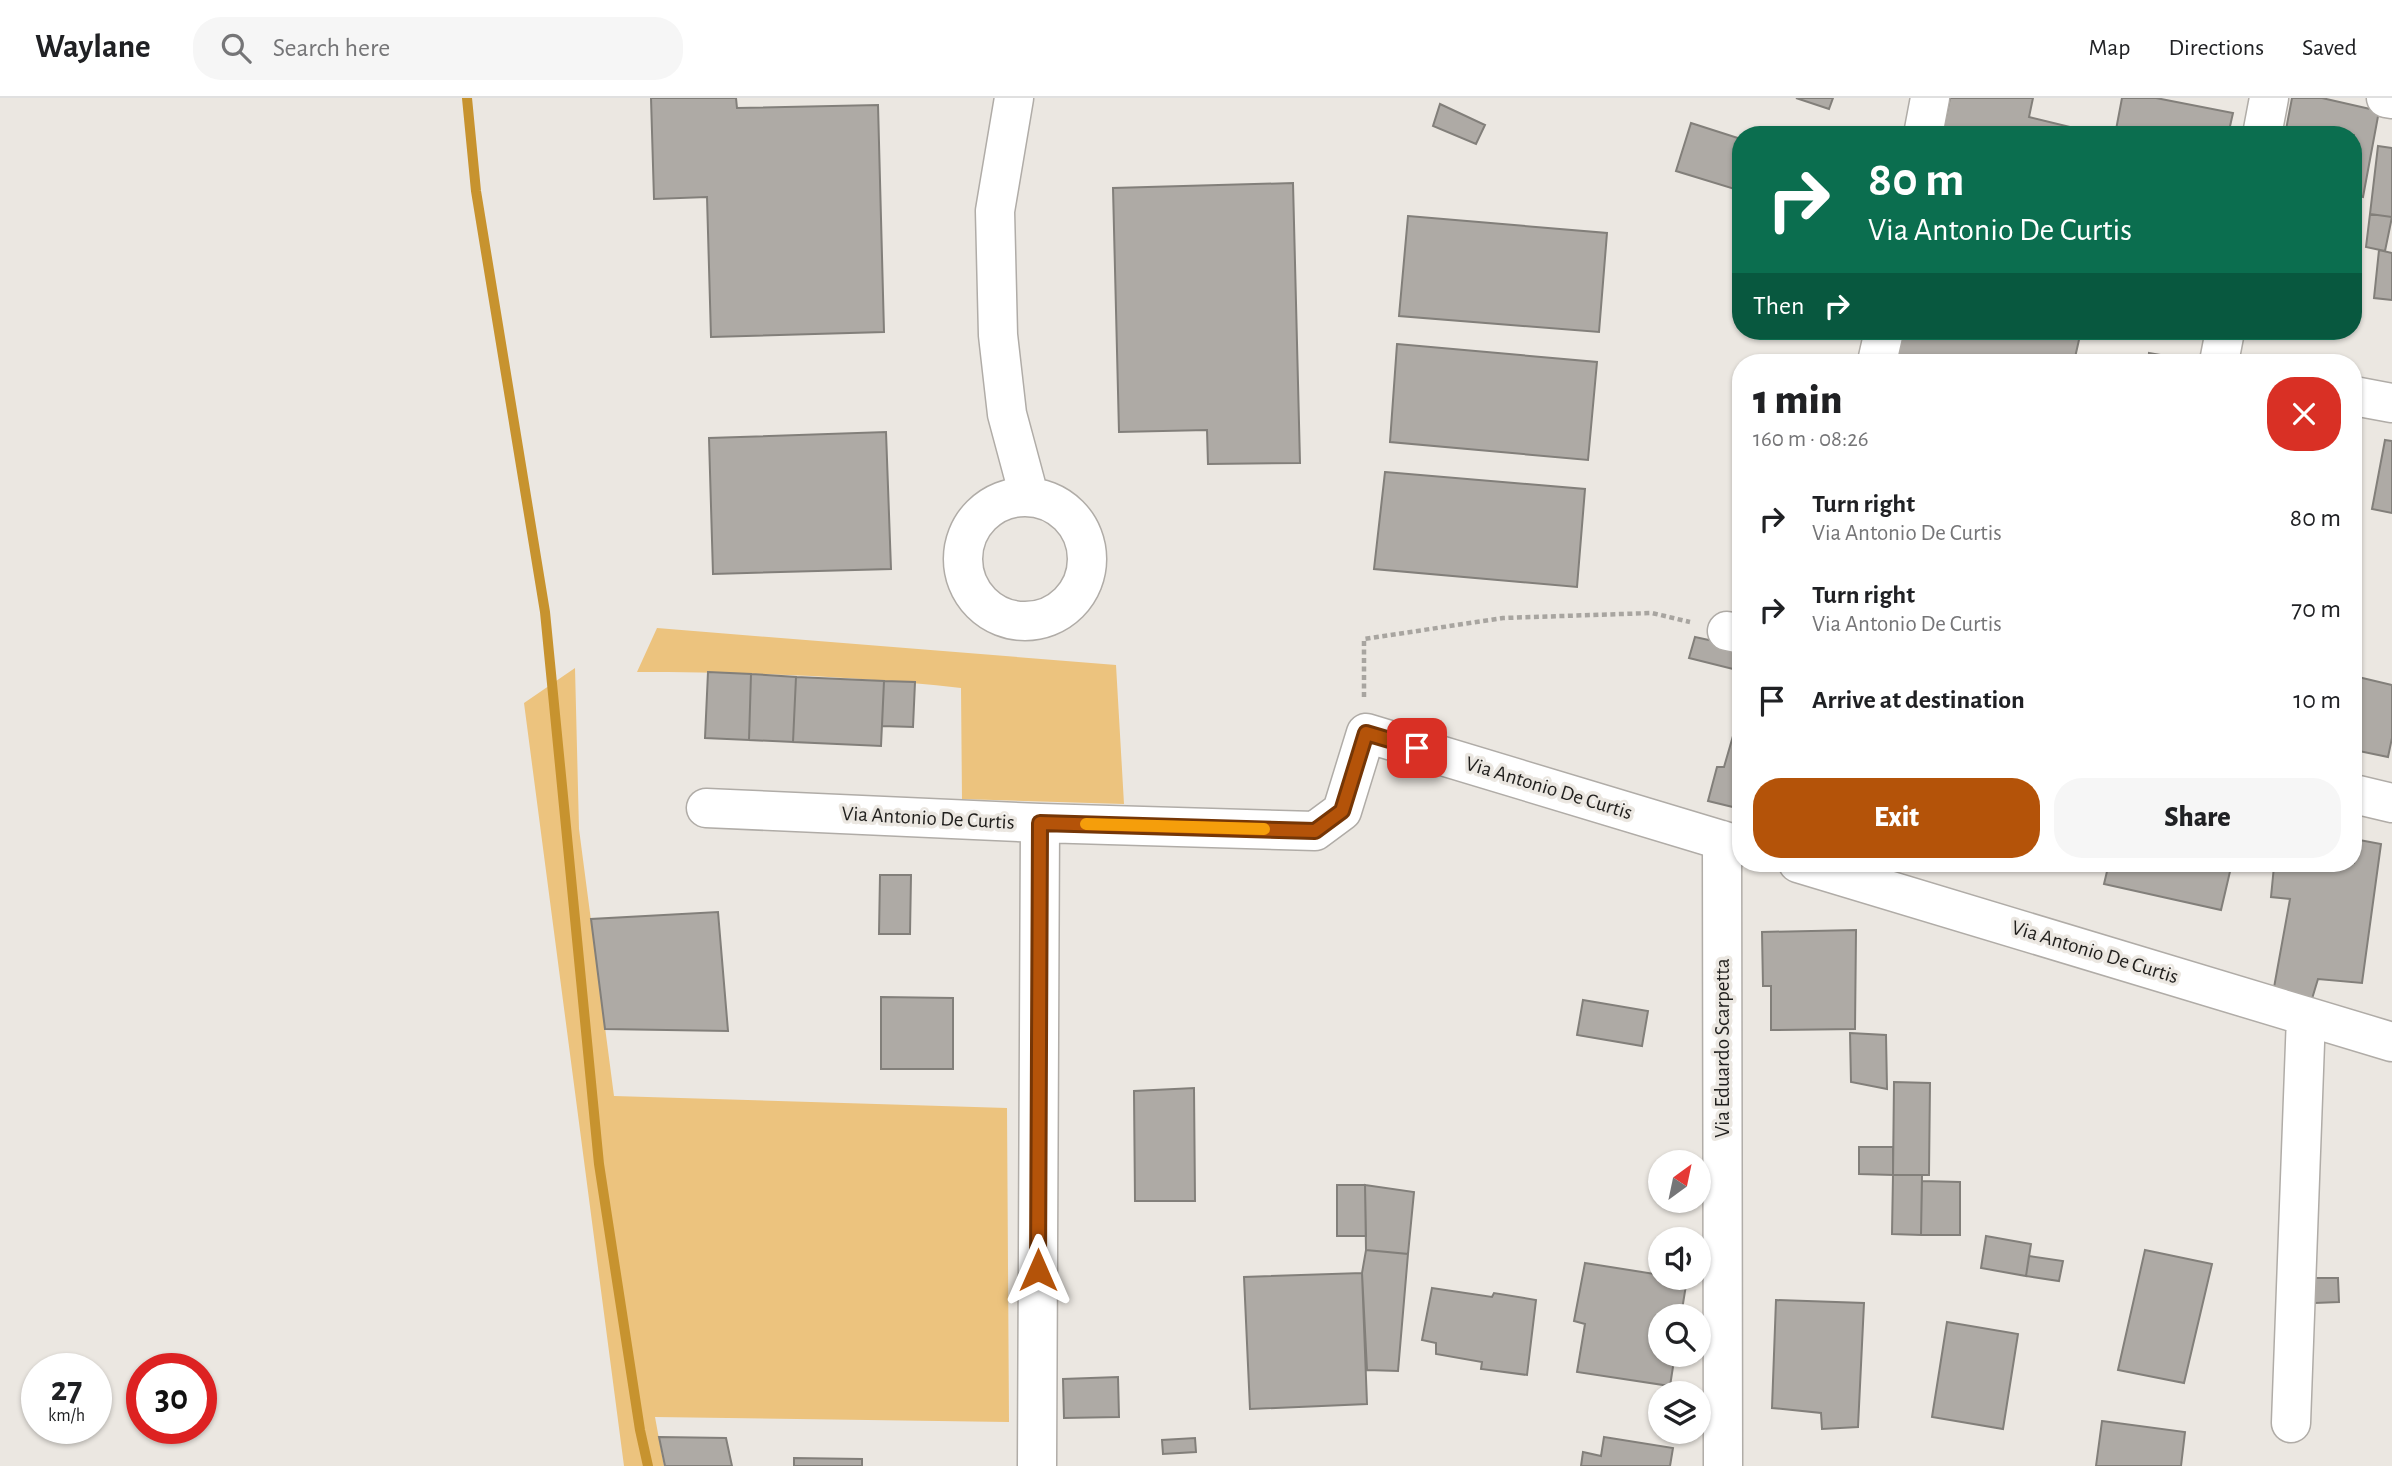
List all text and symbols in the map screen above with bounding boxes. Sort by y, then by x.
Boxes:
search box [193,17,683,80]
icon: search [217,29,255,67]
text: Waylane [35,31,151,64]
text: Search here [273,35,390,61]
text: Map [2088,36,2130,60]
text: Directions [2168,36,2264,60]
text: Saved [2302,36,2357,60]
icon: right [1753,154,1844,245]
text: 80 m [1868,156,1965,205]
text: Via Antonio De Curtis [1868,214,2132,246]
icon: right [1818,287,1856,325]
text: Then [1753,293,1804,319]
button: close [2267,377,2341,451]
text: 1 min [1753,379,1842,421]
text: 160 m · 08:26 [1753,428,1869,451]
text: Turn right [1812,491,1915,517]
icon: right [1753,500,1791,538]
text: 80 m [2290,505,2341,531]
text: Via Antonio De Curtis [1812,522,2002,545]
text: Turn right [1812,582,1915,608]
icon: right [1753,591,1791,629]
text: 70 m [2291,596,2341,622]
text: Via Antonio De Curtis [1812,613,2002,636]
icon: arrive [1753,682,1791,720]
text: Arrive at destination [1812,687,2025,713]
text: 10 m [2293,687,2341,713]
pin [1387,718,1447,778]
icon: arrive [1398,729,1436,767]
street label: Via Antonio De Curtis [1463,753,1635,823]
button: Exit [1753,778,2040,858]
button: Share [2054,778,2341,858]
street label: Via Antonio De Curtis [841,803,1015,833]
street label: Via Antonio De Curtis [2009,917,2181,987]
street label: Via Eduardo Scarpetta [1712,958,1733,1138]
north arrow [1648,1150,1712,1213]
map controls [1648,1150,1711,1444]
button: sound [1648,1227,1711,1290]
position arrow [1001,1233,1075,1307]
button: search [1648,1304,1711,1367]
speed limit sign: 30 [126,1353,217,1444]
text: 27 [51,1372,82,1407]
button: layers [1648,1381,1711,1444]
text: km/h [48,1407,85,1425]

